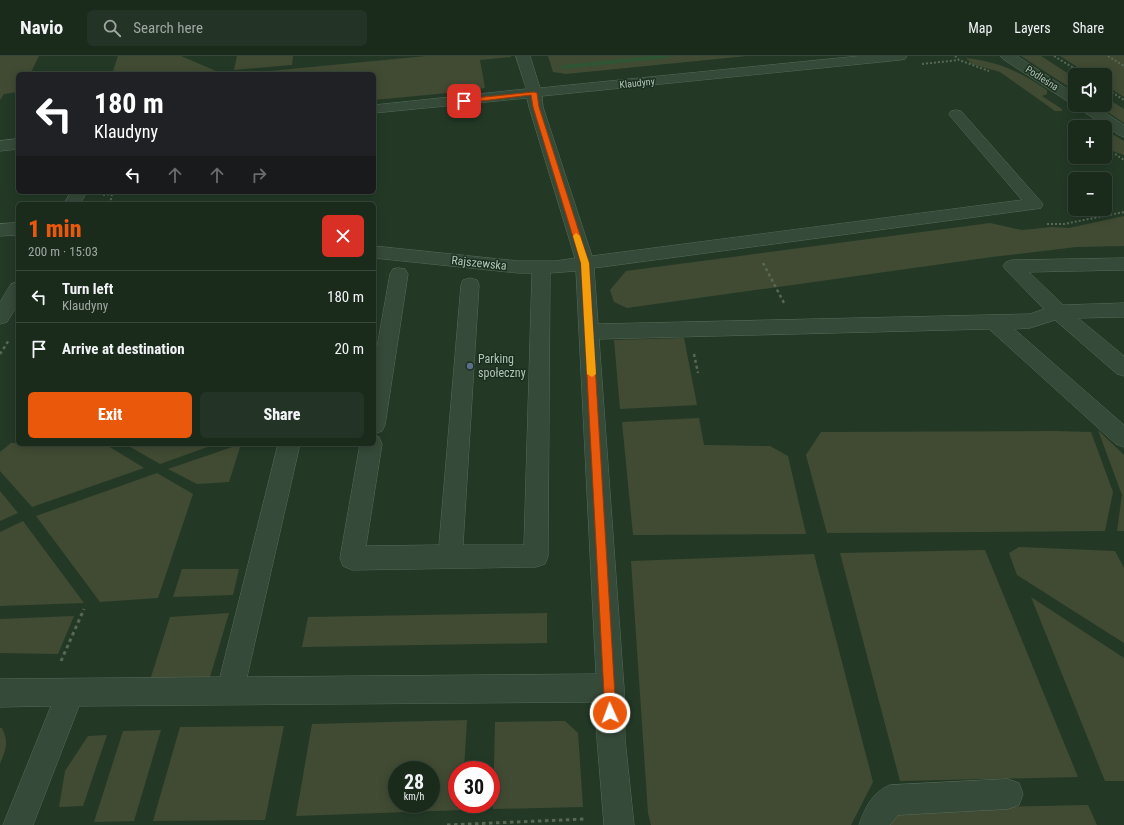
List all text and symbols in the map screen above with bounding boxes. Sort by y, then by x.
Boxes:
search box [87,10,367,46]
text: Navio [20,16,63,39]
icon: search [101,17,123,39]
text: Search here [133,19,203,37]
text: Map [968,20,992,36]
text: Layers [1014,20,1051,36]
text: Share [1073,20,1104,36]
street label: Podleśna [1024,63,1061,93]
map controls [1068,68,1112,216]
button: sound [1068,68,1112,112]
street label: Klaudyny [619,76,655,90]
pin [447,84,481,118]
text: 180 m [94,87,164,120]
icon: left [28,88,80,140]
icon: arrive [453,90,475,112]
button: + [1068,120,1112,164]
text: Klaudyny [94,121,158,142]
icon: left [122,164,144,186]
icon: ahead [164,164,186,186]
icon: ahead [206,164,228,186]
icon: right [248,164,270,186]
button: − [1068,172,1112,216]
text: 1 min [28,215,82,243]
button: close [322,215,364,257]
text: 200 m · 15:03 [28,244,98,259]
street label: Rajszewska [451,253,508,273]
text: Turn left [62,280,113,298]
icon: left [28,286,50,308]
text: 180 m [327,288,364,306]
text: Klaudyny [62,298,108,313]
icon: arrive [28,338,50,360]
text: Arrive at destination [62,340,185,358]
text: 20 m [334,340,364,358]
place label: Parking społeczny [478,352,526,380]
marker: Parking społeczny [465,361,475,371]
button: Exit [28,392,192,438]
button: Share [200,392,364,438]
position arrow [589,692,631,734]
speed limit sign: 30 [448,761,500,813]
text: 28 [404,770,424,794]
text: km/h [404,791,424,802]

